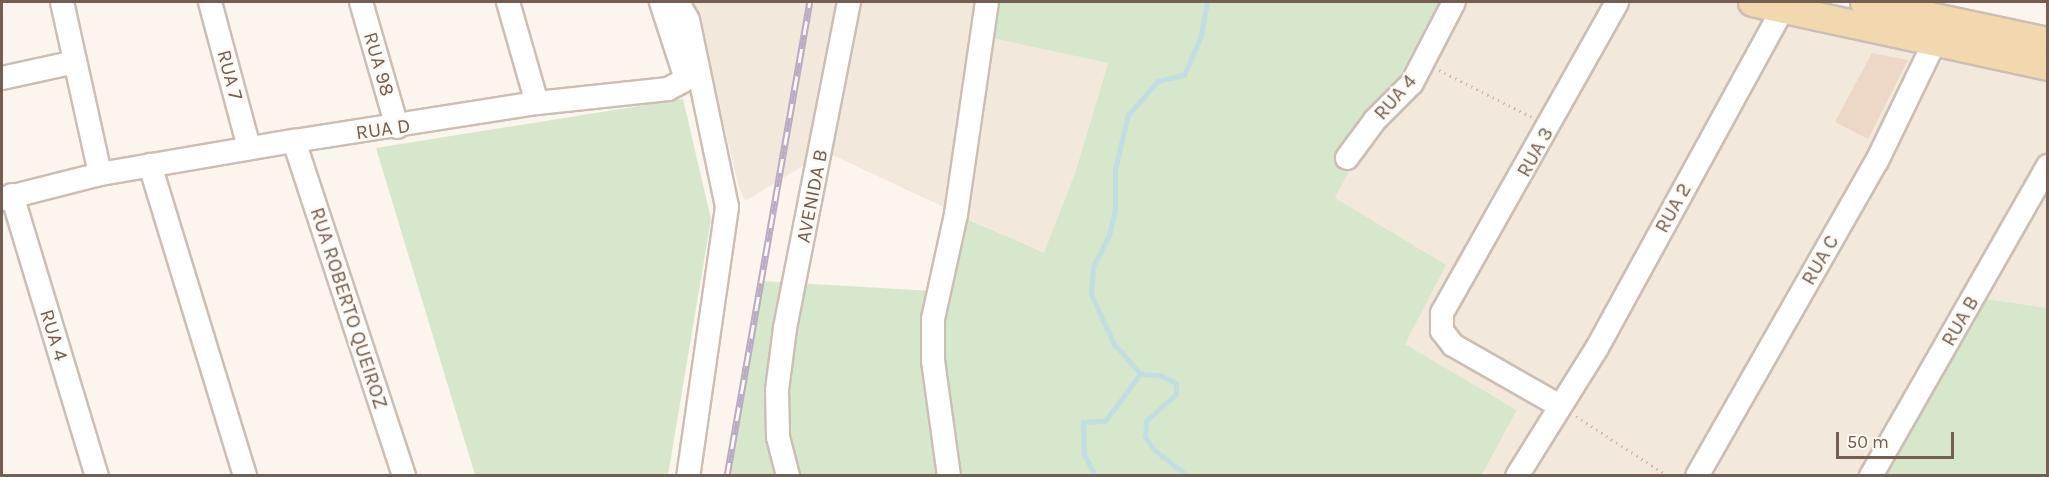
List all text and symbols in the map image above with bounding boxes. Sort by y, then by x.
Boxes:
street label: RUA 98 [358,29,400,99]
street label: RUA 7 [212,47,248,103]
street label: RUA 4 [1369,69,1421,125]
street label: RUA D [354,113,412,145]
street label: RUA 3 [1512,123,1558,181]
street label: AVENIDA B [791,147,833,245]
street label: RUA 2 [1650,179,1696,237]
street label: RUA ROBERTO QUEIROZ [305,204,393,412]
street label: RUA C [1796,231,1844,289]
street label: RUA B [1936,292,1984,350]
street label: RUA 4 [35,306,73,364]
scale bar [1839,420,1958,458]
text: 50 m [1847,431,1889,453]

